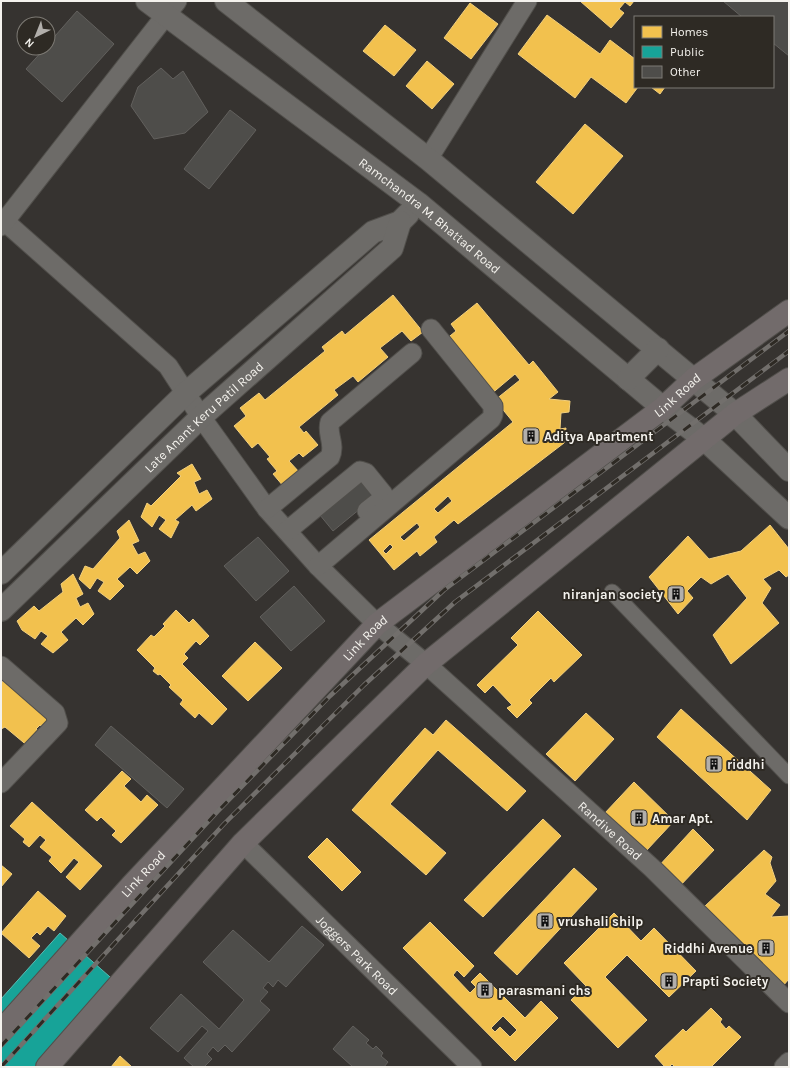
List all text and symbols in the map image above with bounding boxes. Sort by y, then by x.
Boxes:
north arrow [16,16,56,56]
legend [634,16,774,88]
text: Homes [670,25,708,39]
text: N [22,36,37,50]
text: Public [670,45,704,59]
text: Other [670,65,701,79]
street label: Ramchandra M. Bhattad Road [356,155,503,277]
street label: Late Anant Keru Patil Road [141,359,266,476]
street label: Link Road [651,370,704,420]
building icon: Aditya Apartment [521,426,541,446]
place label: Aditya Apartment [544,429,653,444]
building icon: niranjan society [666,584,686,604]
place label: niranjan society [563,587,663,602]
street label: Link Road [340,612,391,664]
building icon: riddhi [704,754,724,774]
place label: riddhi [727,757,765,772]
street label: Randive Road [575,798,645,863]
building icon: Amar Apt. [629,808,649,828]
place label: Amar Apt. [652,811,713,826]
street label: Link Road [118,847,169,900]
building icon: vrushali shilp [535,911,555,931]
street label: Joggers Park Road [313,912,401,998]
place label: vrushali shilp [558,914,643,929]
building icon: Riddhi Avenue [756,938,776,958]
place label: Riddhi Avenue [664,941,753,956]
building icon: Prapti Society [659,971,679,991]
place label: Prapti Society [682,974,769,989]
building icon: parasmani chs [475,980,495,1000]
place label: parasmani chs [498,983,591,998]

